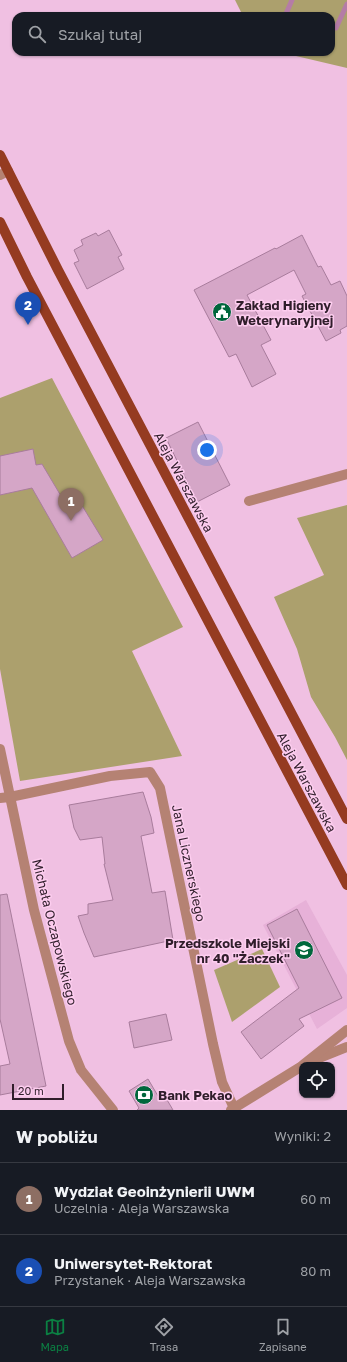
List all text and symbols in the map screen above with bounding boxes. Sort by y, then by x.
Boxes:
search box [12,12,335,56]
icon: search [26,23,48,45]
text: Szukaj tutaj [58,25,142,43]
pin: 2 [15,292,41,325]
place label: Zakład Higieny Weterynaryjnej [236,297,333,328]
public building icon: Zakład Higieny Weterynaryjnej [211,301,233,323]
street label: Aleja Warszawska [151,429,217,535]
your location [197,440,217,460]
pin: 1 [58,488,84,521]
street label: Aleja Warszawska [274,729,340,835]
street label: Jana Licznerskiego [169,803,209,923]
street label: Michała Oczapowskiego [29,857,81,1007]
place label: Przedszkole Miejski nr 40 "Żaczek" [165,935,290,966]
school or university icon: Przedszkole Miejski nr 40 "Żaczek" [293,939,315,961]
map controls [299,1062,335,1098]
button: locate [299,1062,335,1098]
scale bar [12,1082,64,1101]
text: 20 m [18,1084,44,1097]
bank icon: Bank Pekao [133,1084,155,1106]
place label: Bank Pekao [158,1087,233,1103]
text: W pobliżu [16,1126,98,1147]
text: Wyniki: 2 [274,1128,331,1144]
text: Wydział Geoinżynierii UWM [54,1182,255,1200]
text: 1 [26,1191,32,1207]
text: 60 m [300,1191,331,1207]
text: Uczelnia · Aleja Warszawska [54,1200,229,1216]
text: Uniwersytet-Rektorat [54,1254,212,1272]
text: 2 [25,1263,33,1279]
text: 80 m [300,1263,331,1279]
text: Przystanek · Aleja Warszawska [54,1272,246,1288]
tab: Mapa [40,1316,69,1353]
tab: Trasa [150,1316,178,1353]
tab: Zapisane [259,1316,307,1353]

